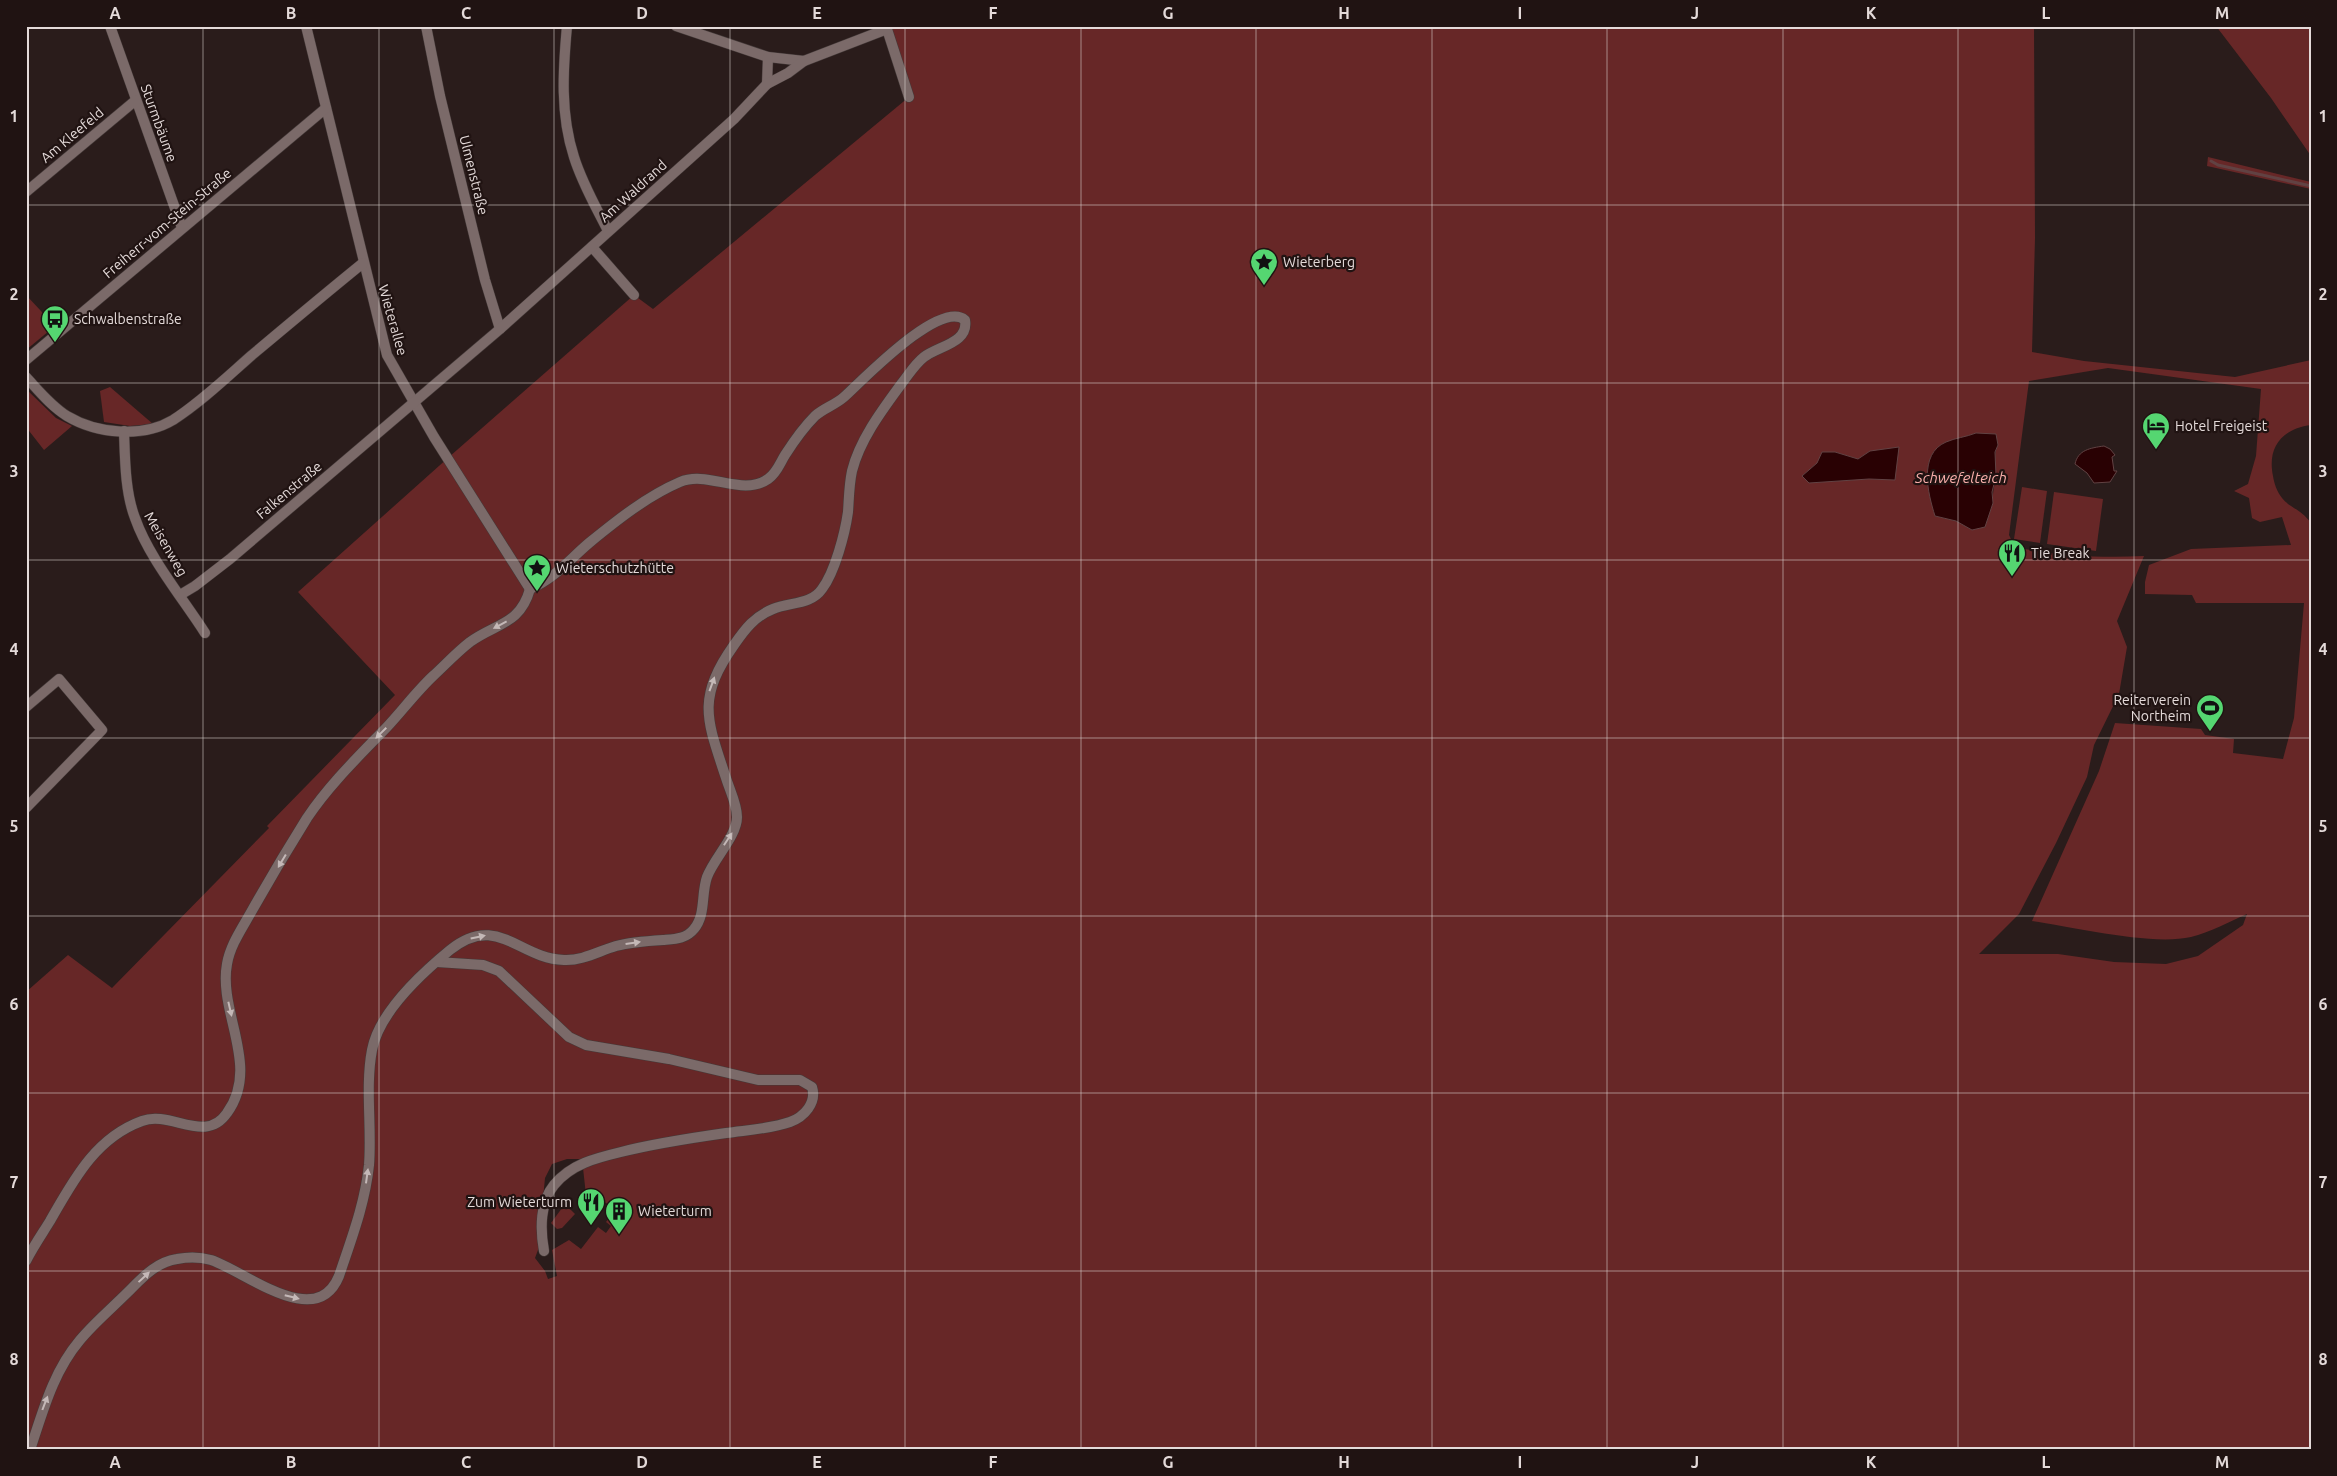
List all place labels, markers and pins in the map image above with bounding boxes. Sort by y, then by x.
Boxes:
place icon: Wieterberg [1249,247,1279,286]
place label: Wieterberg [1283,254,1355,270]
bus stop icon: Schwalbenstraße [40,304,70,343]
place label: Schwalbenstraße [74,311,182,327]
hotel icon: Hotel Freigeist [2141,411,2171,450]
place label: Hotel Freigeist [2175,418,2268,434]
restaurant icon: Tie Break [1997,538,2027,577]
place label: Tie Break [2031,545,2090,561]
place icon: Wieterschutzhütte [522,553,552,592]
place label: Wieterschutzhütte [556,560,674,576]
place label: Reiterverein Northeim [2113,692,2191,724]
sports icon: Reiterverein Northeim [2195,693,2225,732]
restaurant icon: Zum Wieterturm [576,1187,606,1226]
place label: Zum Wieterturm [467,1194,572,1210]
building icon: Wieterturm [604,1196,634,1235]
place label: Wieterturm [638,1203,712,1219]

